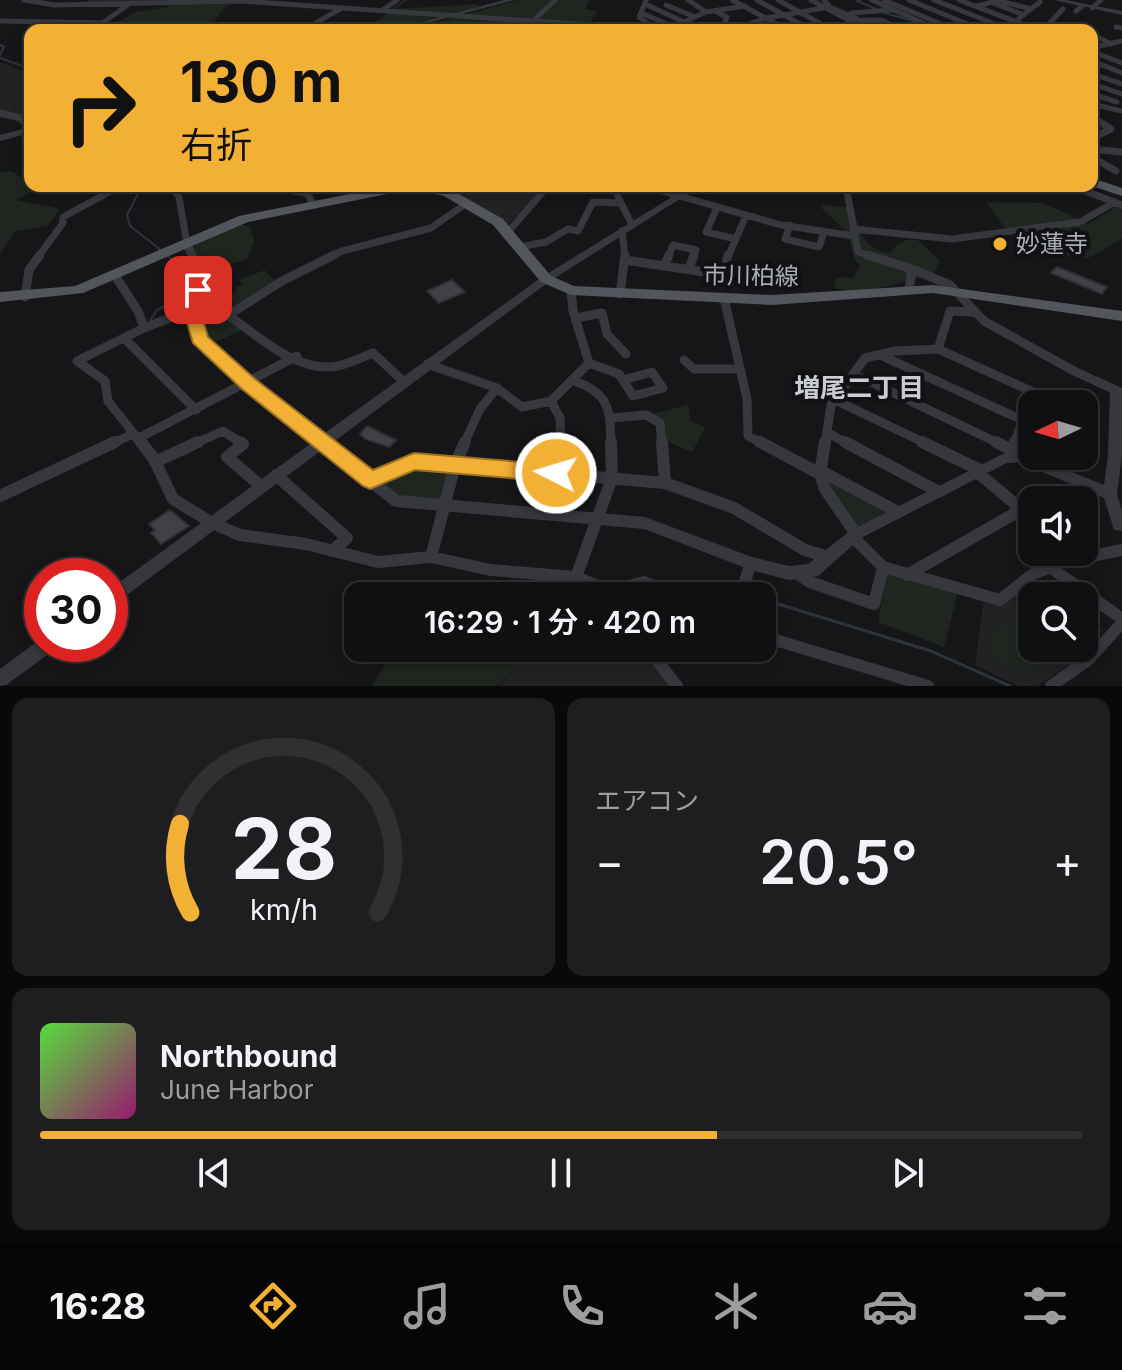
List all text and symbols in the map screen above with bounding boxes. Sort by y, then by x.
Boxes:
text: 130 m [180,48,342,116]
icon: right [48,56,152,160]
text: 右折 [180,123,252,167]
place label: 妙蓮寺 [1016,229,1088,258]
marker: 妙蓮寺 [991,235,1009,253]
pin [164,256,232,324]
street label: 市川柏線 [703,260,799,291]
icon: arrive [176,268,220,312]
district label: 増尾二丁目 [794,372,924,403]
north arrow [1018,390,1098,470]
map controls [1018,390,1098,662]
position arrow [514,431,598,515]
button: sound [1018,486,1098,566]
speed limit sign: 30 [24,558,128,662]
button: search [1018,582,1098,662]
text: 16:29 · 1 分 · 420 m [424,604,696,640]
text: エアコン [595,785,699,816]
text: 28 [230,798,337,899]
text: 20.5° [759,826,918,898]
text: − [595,835,624,889]
text: + [1053,835,1082,889]
text: km/h [250,892,317,927]
text: Northbound [160,1038,337,1074]
text: June Harbor [160,1074,313,1105]
icon: previous [192,1151,236,1195]
icon: pause [539,1151,583,1195]
icon: next [886,1151,930,1195]
icon: directions [245,1278,301,1334]
icon: music [399,1278,455,1334]
icon: phone [554,1278,610,1334]
icon: climate [708,1278,764,1334]
icon: car [862,1278,918,1334]
icon: filters [1017,1278,1073,1334]
text: 16:28 [49,1284,146,1328]

